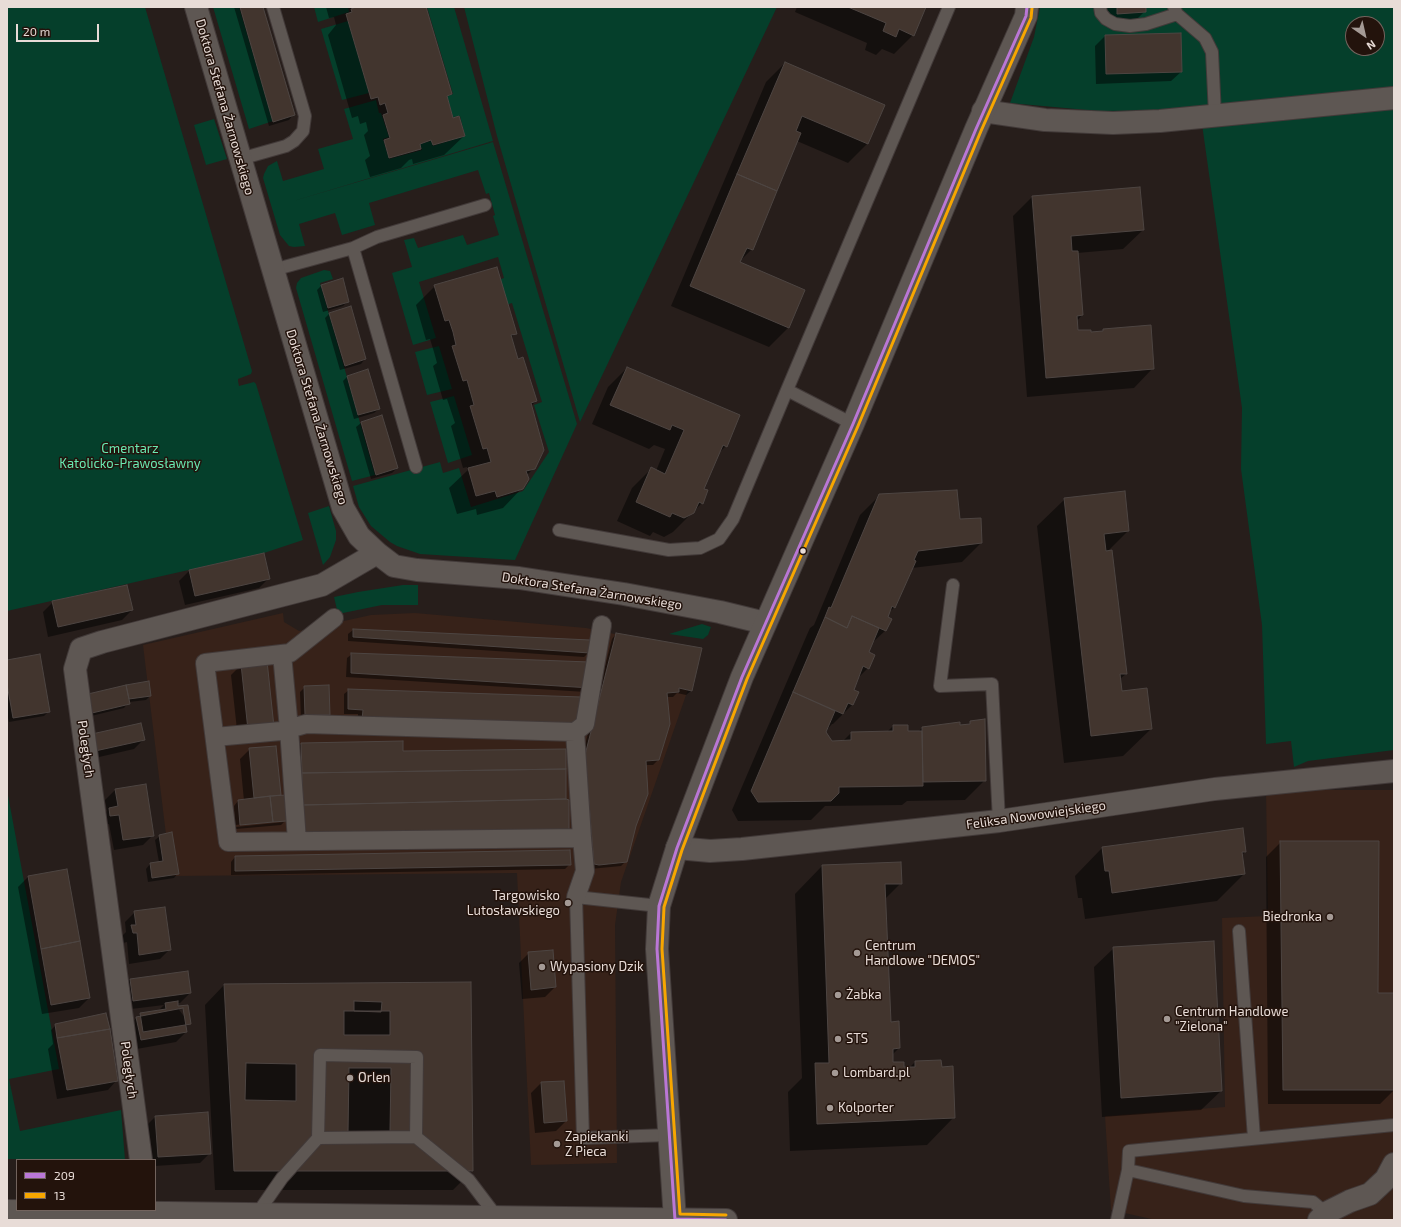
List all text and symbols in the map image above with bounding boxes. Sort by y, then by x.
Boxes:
scale bar [18,16,101,42]
north arrow [1345,16,1385,56]
street label: Doktora Stefana Żarnowskiego [192,17,258,197]
text: 20 m [23,24,50,38]
text: N [1365,38,1378,53]
street label: Doktora Stefana Żarnowskiego [283,328,351,506]
park label: Cmentarz Katolicko-Prawosławny [59,441,201,472]
unlabelled marker [798,546,808,556]
street label: Doktora Stefana Żarnowskiego [501,569,683,613]
street label: Poległych [74,719,98,779]
street label: Feliksa Nowowiejskiego [965,797,1107,833]
place label: Targowisko Lutosławskiego [467,888,560,919]
marker: Targowisko Lutosławskiego [563,898,573,908]
place label: Biedronka [1263,909,1322,925]
marker: Biedronka [1325,912,1335,922]
place label: Centrum Handlowe "DEMOS" [865,938,980,969]
marker: Centrum Handlowe "DEMOS" [852,948,862,958]
place label: Wypasiony Dzik [550,959,644,975]
marker: Wypasiony Dzik [537,962,547,972]
place label: Żabka [846,987,882,1003]
marker: Żabka [833,990,843,1000]
place label: Centrum Handlowe "Zielona" [1175,1004,1288,1035]
marker: Centrum Handlowe "Zielona" [1162,1014,1172,1024]
place label: STS [846,1031,868,1047]
marker: STS [833,1034,843,1044]
street label: Poległych [117,1040,141,1100]
place label: Lombard.pl [843,1065,910,1081]
marker: Lombard.pl [830,1068,840,1078]
place label: Orlen [358,1070,390,1086]
marker: Orlen [345,1073,355,1083]
place label: Kolporter [838,1100,894,1116]
marker: Kolporter [825,1103,835,1113]
place label: Zapiekanki Z Pieca [565,1129,628,1160]
marker: Zapiekanki Z Pieca [552,1139,562,1149]
legend [16,1159,156,1211]
text: 209 [54,1168,75,1182]
text: 13 [54,1188,65,1202]

